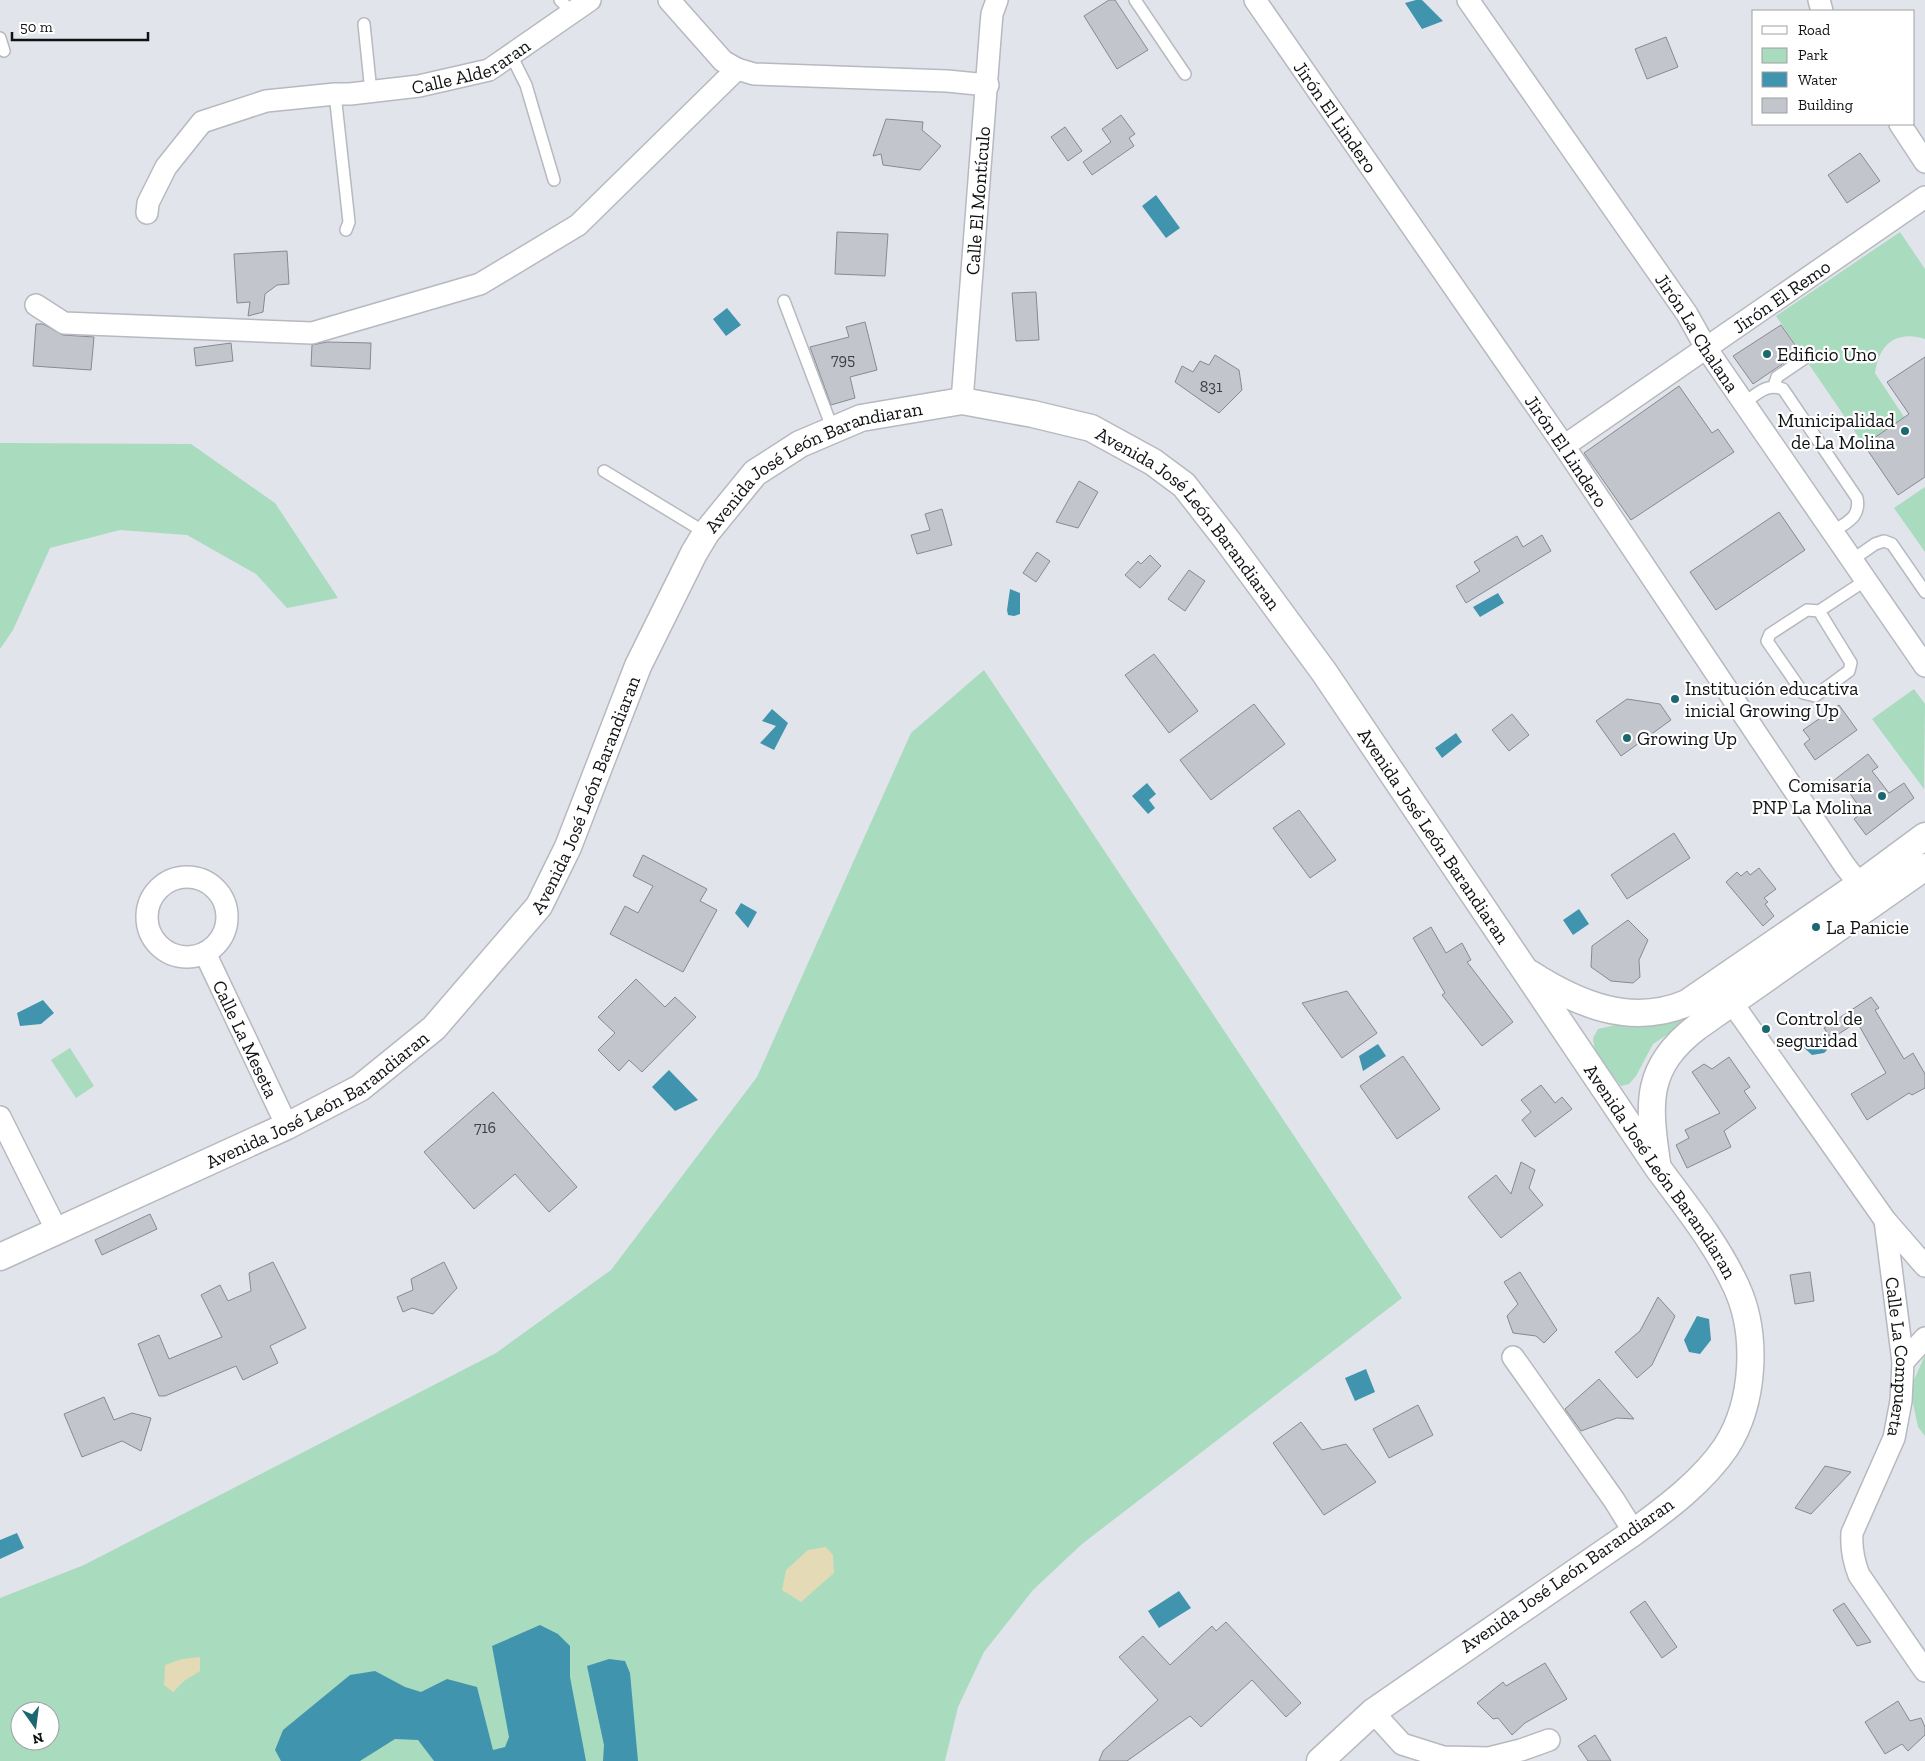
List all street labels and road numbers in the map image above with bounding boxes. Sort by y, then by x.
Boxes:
street label: Calle Alderaran [410,34,534,98]
street label: Jirón El Lindero [1289,56,1383,177]
street label: Calle El Montículo [960,125,995,276]
street label: Jirón El Remo [1728,254,1835,338]
street label: Jirón La Chalana [1651,269,1744,396]
street label: Jirón El Lindero [1520,390,1613,511]
street label: Avenida José León Barandiaran [700,396,924,537]
street label: Avenida José León Barandiaran [1092,422,1286,614]
street label: Avenida José León Barandiaran [526,672,645,918]
street label: Avenida José León Barandiaran [1353,723,1515,948]
street label: Calle La Meseta [208,976,283,1101]
street label: Avenida José León Barandiaran [202,1026,433,1173]
street label: Avenida José León Barandiaran [1580,1059,1742,1283]
street label: Calle La Compuerta [1881,1275,1915,1439]
street label: Avenida José León Barandiaran [1456,1492,1678,1658]

